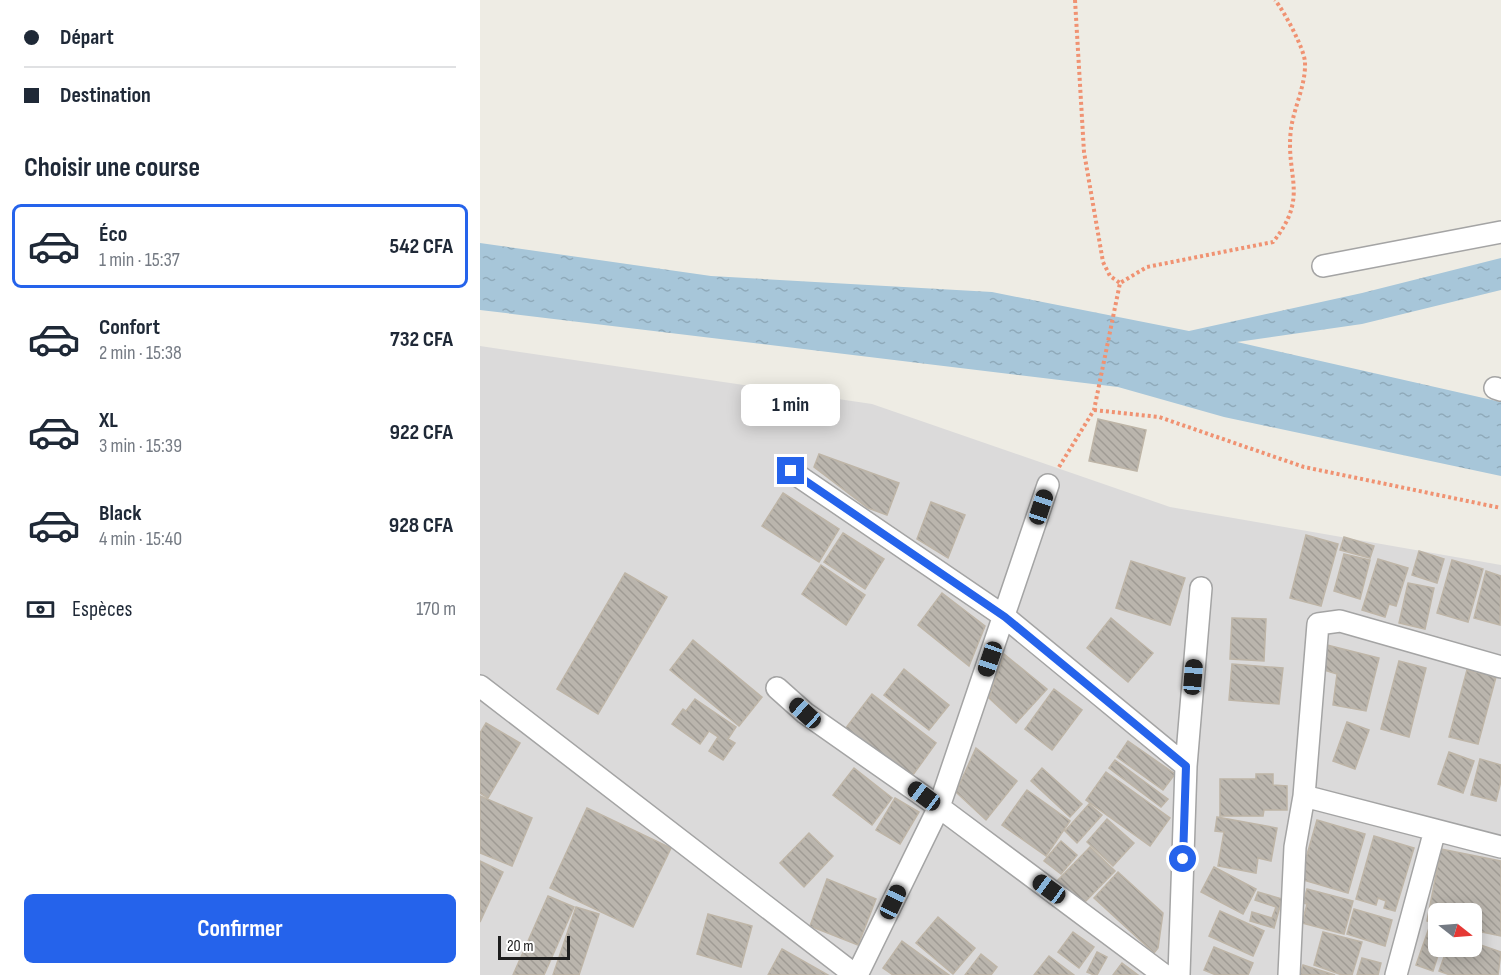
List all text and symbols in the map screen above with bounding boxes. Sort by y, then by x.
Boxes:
text: Départ [60,24,114,51]
text: Destination [60,82,151,109]
text: Choisir une course [24,152,200,184]
icon: car [27,219,81,273]
text: Éco [99,221,127,248]
text: 542 CFA [390,233,453,260]
text: 1 min · 15:37 [99,248,180,272]
icon: car [27,312,81,366]
text: Confort [99,314,160,341]
text: 732 CFA [390,326,453,353]
text: 2 min · 15:38 [99,341,182,365]
callout: 1 min [742,384,840,426]
text: 1 min [772,393,809,417]
icon: car [27,405,81,459]
text: XL [99,407,118,434]
text: 922 CFA [389,419,453,446]
text: 3 min · 15:39 [99,434,182,458]
route end [777,457,804,484]
car [1027,487,1055,527]
icon: car [27,498,81,552]
text: Black [99,500,141,527]
text: 928 CFA [389,512,453,539]
text: 4 min · 15:40 [99,527,182,551]
icon: cash [24,593,57,626]
text: Espèces [72,596,132,623]
text: 170 m [416,597,456,621]
car [976,639,1004,679]
car [1182,658,1204,696]
car [786,694,824,732]
car [904,778,944,814]
route start [1169,845,1196,872]
car [1029,871,1069,907]
car [877,882,909,922]
button: Confirmer [24,894,456,963]
north arrow [1428,903,1482,957]
map controls [1428,903,1482,957]
scale bar [498,933,570,960]
text: 20 m [507,937,534,956]

